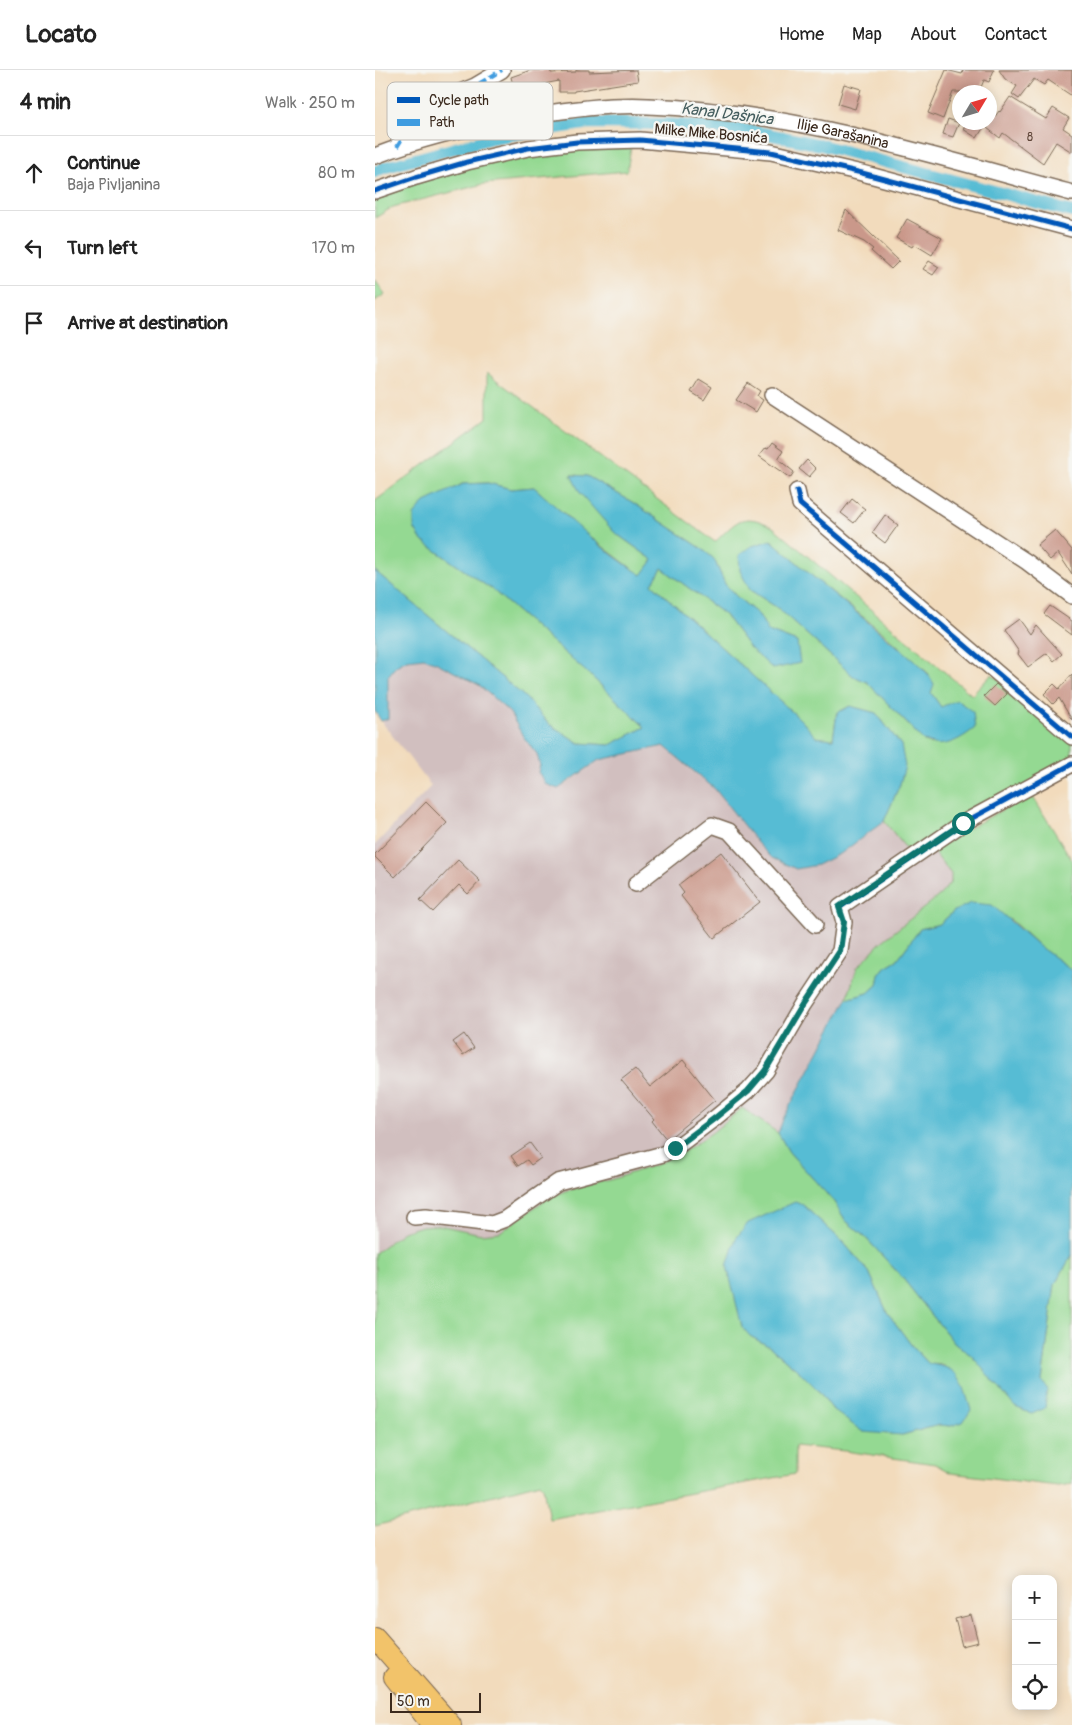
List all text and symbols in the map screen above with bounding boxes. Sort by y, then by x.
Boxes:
text: Locato [25,20,97,49]
text: Home [779,23,824,46]
text: Map [852,23,882,46]
text: About [910,23,956,46]
text: Contact [984,23,1047,46]
legend [387,82,553,140]
north arrow [952,85,997,130]
text: 4 min [20,89,71,116]
text: Cycle path [429,92,489,109]
text: Walk · 250 m [265,93,355,113]
water label: Kanal Dašnica [680,98,776,130]
text: Path [429,114,454,131]
street label: Ilije Garašanina [795,114,891,153]
street label: Milke Mike Bosnića [654,120,768,148]
house number: 8 [1027,130,1033,145]
text: Continue [67,151,140,175]
icon: ahead [20,159,48,187]
text: 80 m [318,163,355,183]
text: Baja Pivljanina [67,175,160,195]
icon: left [20,234,48,262]
text: Turn left [67,236,137,260]
text: 170 m [312,238,355,258]
icon: arrive [20,309,48,337]
text: Arrive at destination [67,311,228,335]
route start [952,812,975,835]
route end [664,1137,687,1160]
map controls [1012,1575,1057,1710]
button: + [1012,1575,1057,1620]
button: − [1012,1620,1057,1665]
button: locate [1012,1665,1057,1710]
scale bar [390,1690,481,1713]
text: 50 m [397,1693,430,1710]

